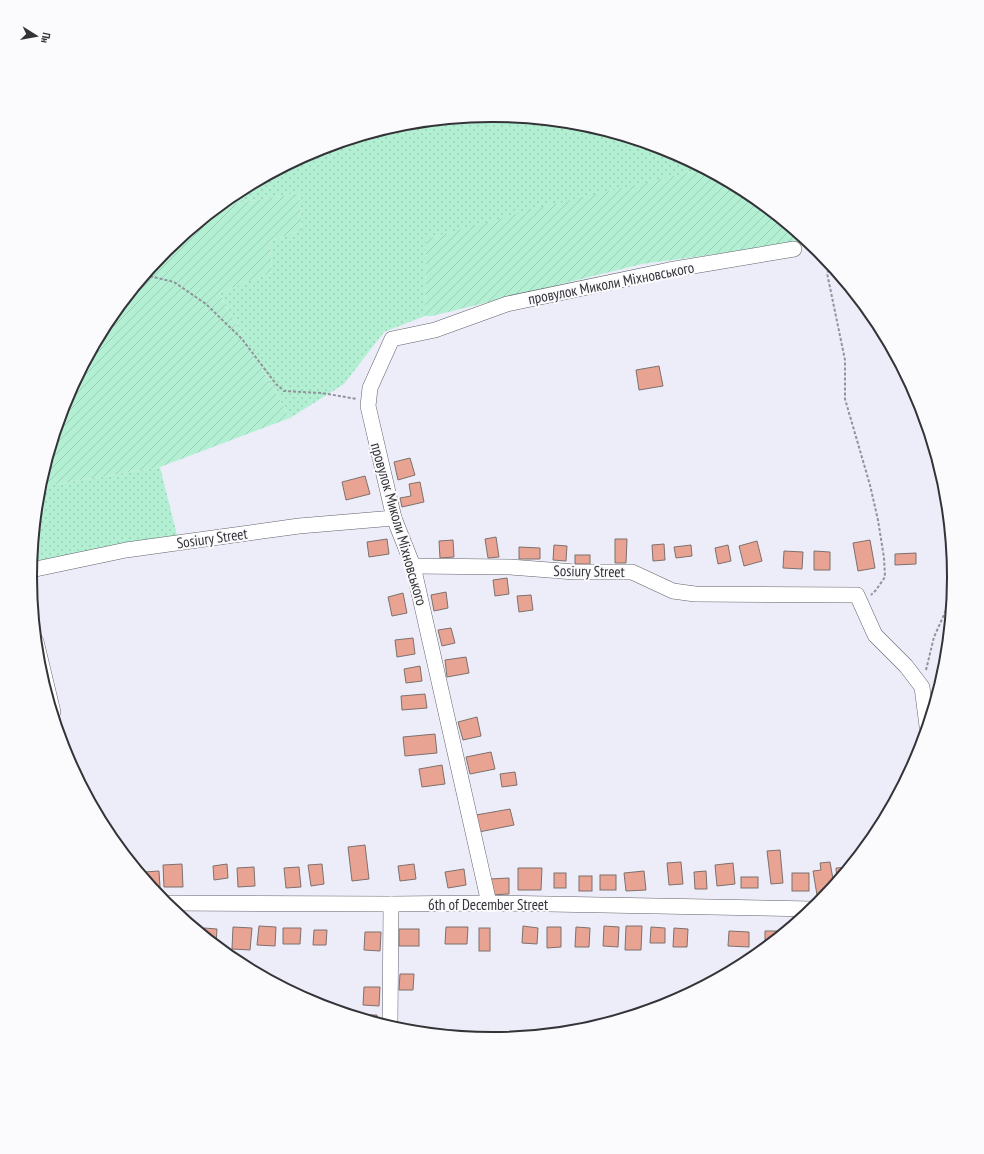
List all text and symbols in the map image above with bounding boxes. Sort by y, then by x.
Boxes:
north arrow [16,16,56,56]
text: Пн [38,31,54,45]
street label: провулок Миколи Міхновського [526,258,696,308]
street label: провулок Миколи Міхновського [367,440,431,608]
street label: Sosiury Street [175,524,249,552]
street label: Sosiury Street [553,561,625,581]
street label: 6th of December Street [428,895,548,914]

